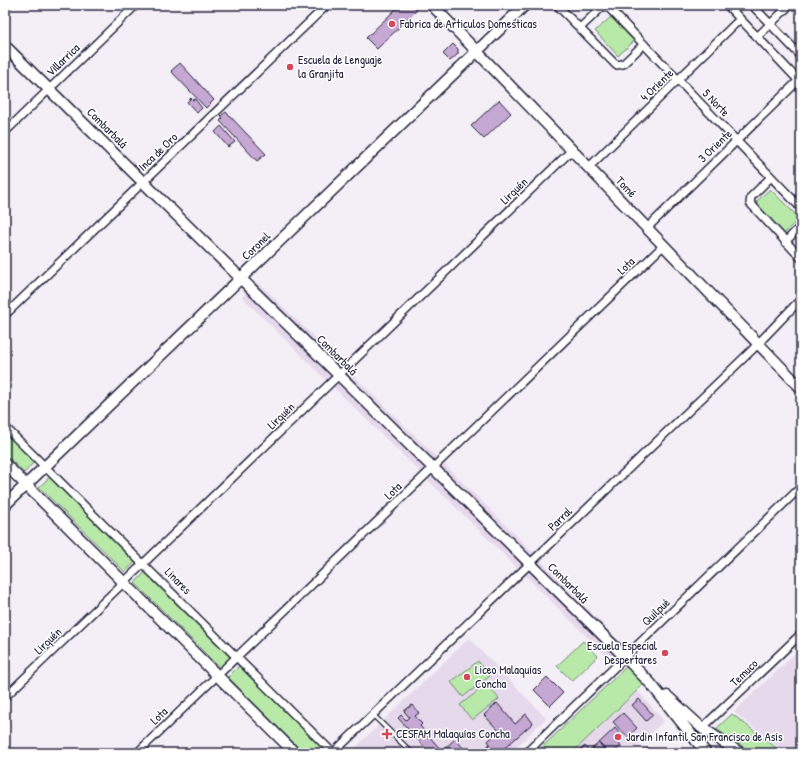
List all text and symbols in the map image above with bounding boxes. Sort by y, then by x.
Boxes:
place label: Fabrica de Articulos Domesticas [399,15,537,32]
marker: Fabrica de Articulos Domesticas [387,19,397,29]
street label: Villarrica [42,39,83,80]
place label: Escuela de Lenguaje la Granjita [298,51,382,82]
marker: Escuela de Lenguaje la Granjita [285,62,295,72]
street label: 4 Oriente [636,64,677,105]
street label: 5 Norte [699,85,734,120]
street label: Combarbalá [83,103,132,152]
street label: 3 Oriente [694,125,736,166]
street label: Inca de Oro [134,128,181,175]
street label: Tomé [612,172,641,201]
street label: Lirquén [496,173,531,208]
street label: Coronel [237,227,274,264]
street label: Lota [613,253,638,278]
street label: Combarbalá [313,330,362,379]
street label: Lirquén [263,398,298,433]
street label: Lota [380,478,405,503]
street label: Parral [544,502,576,534]
street label: Combarbalá [544,558,593,607]
street label: Linares [161,564,196,598]
street label: Quilpué [638,594,674,629]
street label: Lirquén [30,623,65,658]
place label: Escuela Especial Despertares [587,637,658,668]
marker: Escuela Especial Despertares [660,648,670,658]
street label: Temuco [726,655,761,690]
place label: Liceo Malaquías Concha [475,661,542,692]
marker: Liceo Malaquías Concha [462,672,472,682]
street label: Lota [146,703,171,728]
place label: CESFAM Malaquías Concha [396,725,510,742]
marker: CESFAM Malaquías Concha [381,728,393,740]
place label: Jardín Infantil San Francisco de Asís [626,728,783,745]
marker: Jardín Infantil San Francisco de Asís [613,732,623,742]

